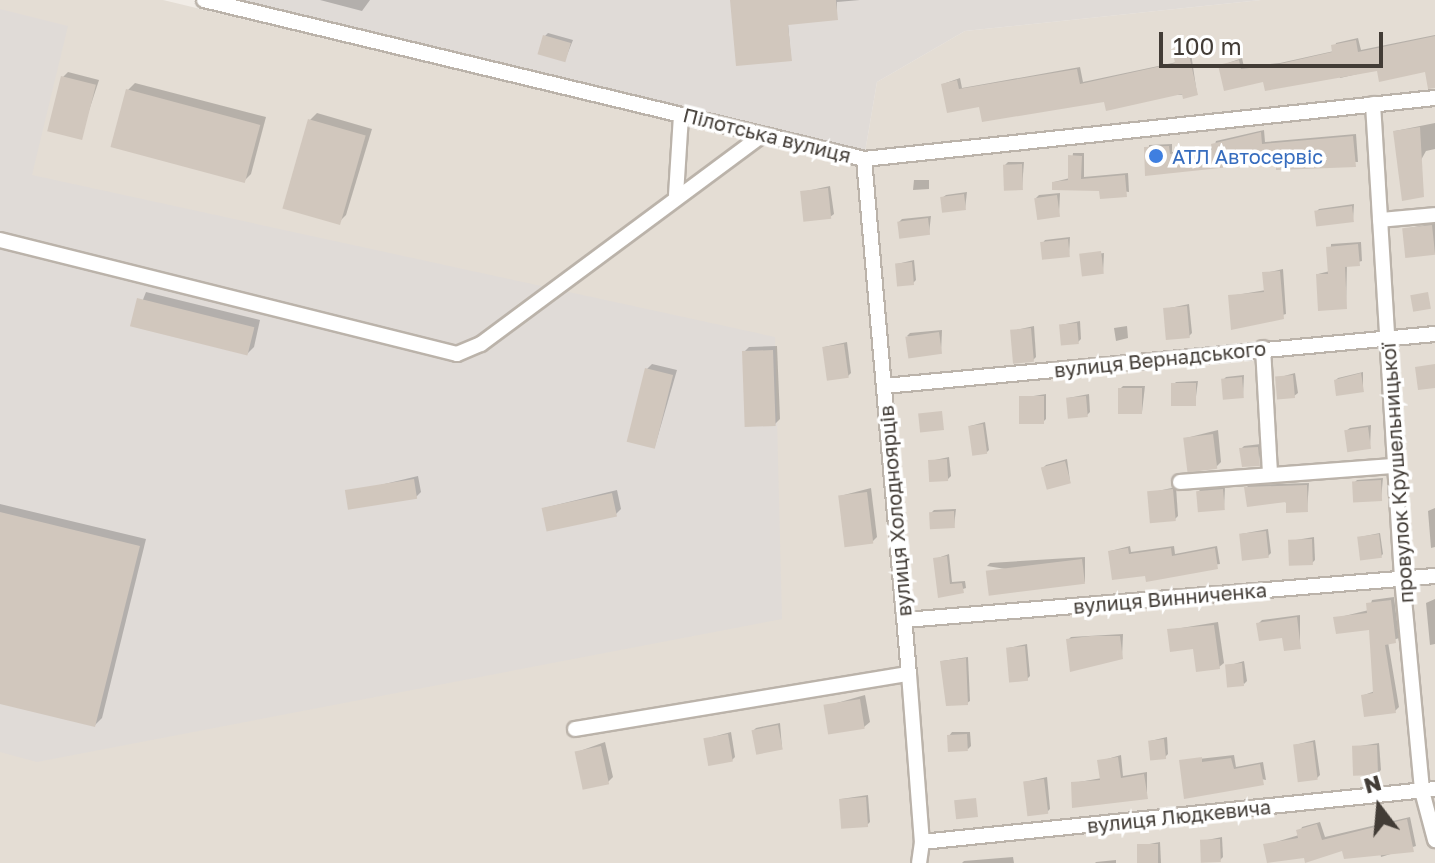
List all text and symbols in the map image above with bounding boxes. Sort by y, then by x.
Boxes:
scale bar [1163,16,1387,66]
text: 100 m [1173,31,1242,60]
street label: Пілотська вулиця [681,103,853,167]
place label: АТЛ Автосервіс [1172,144,1323,168]
marker: АТЛ Автосервіс [1147,147,1165,165]
street label: вулиця Вернадського [1053,336,1267,382]
street label: провулок Крушельницької [1376,342,1418,604]
street label: вулиця Холодноярців [874,404,916,618]
street label: вулиця Винниченка [1072,578,1268,618]
north arrow [1339,767,1419,847]
text: N [1360,768,1384,799]
street label: вулиця Людкевича [1086,794,1272,838]

